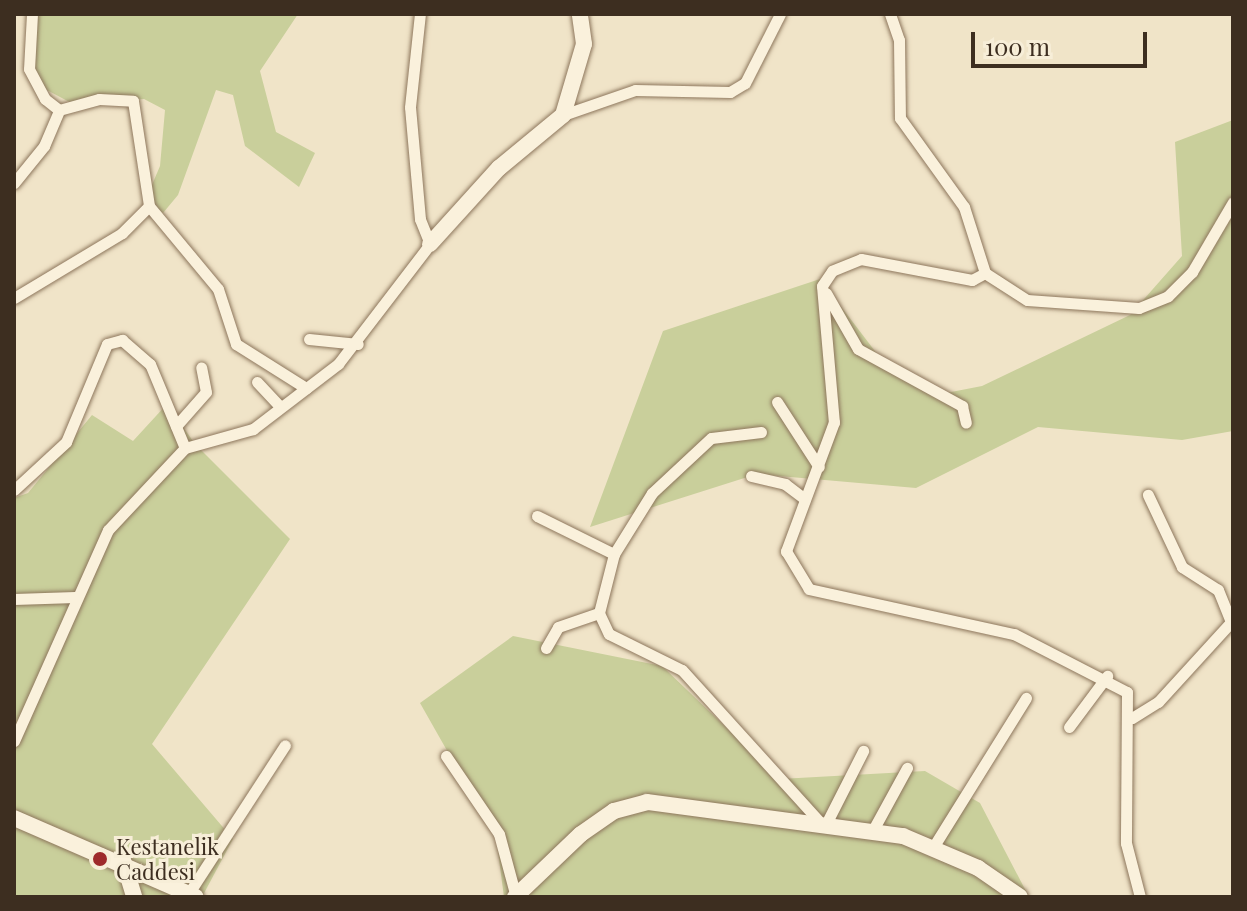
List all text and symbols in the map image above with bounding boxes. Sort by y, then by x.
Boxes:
scale bar [975,16,1151,66]
text: 100 m [985,30,1050,62]
place label: Kestanelik Caddesi [116,833,219,884]
marker: Kestanelik Caddesi [91,850,109,868]

